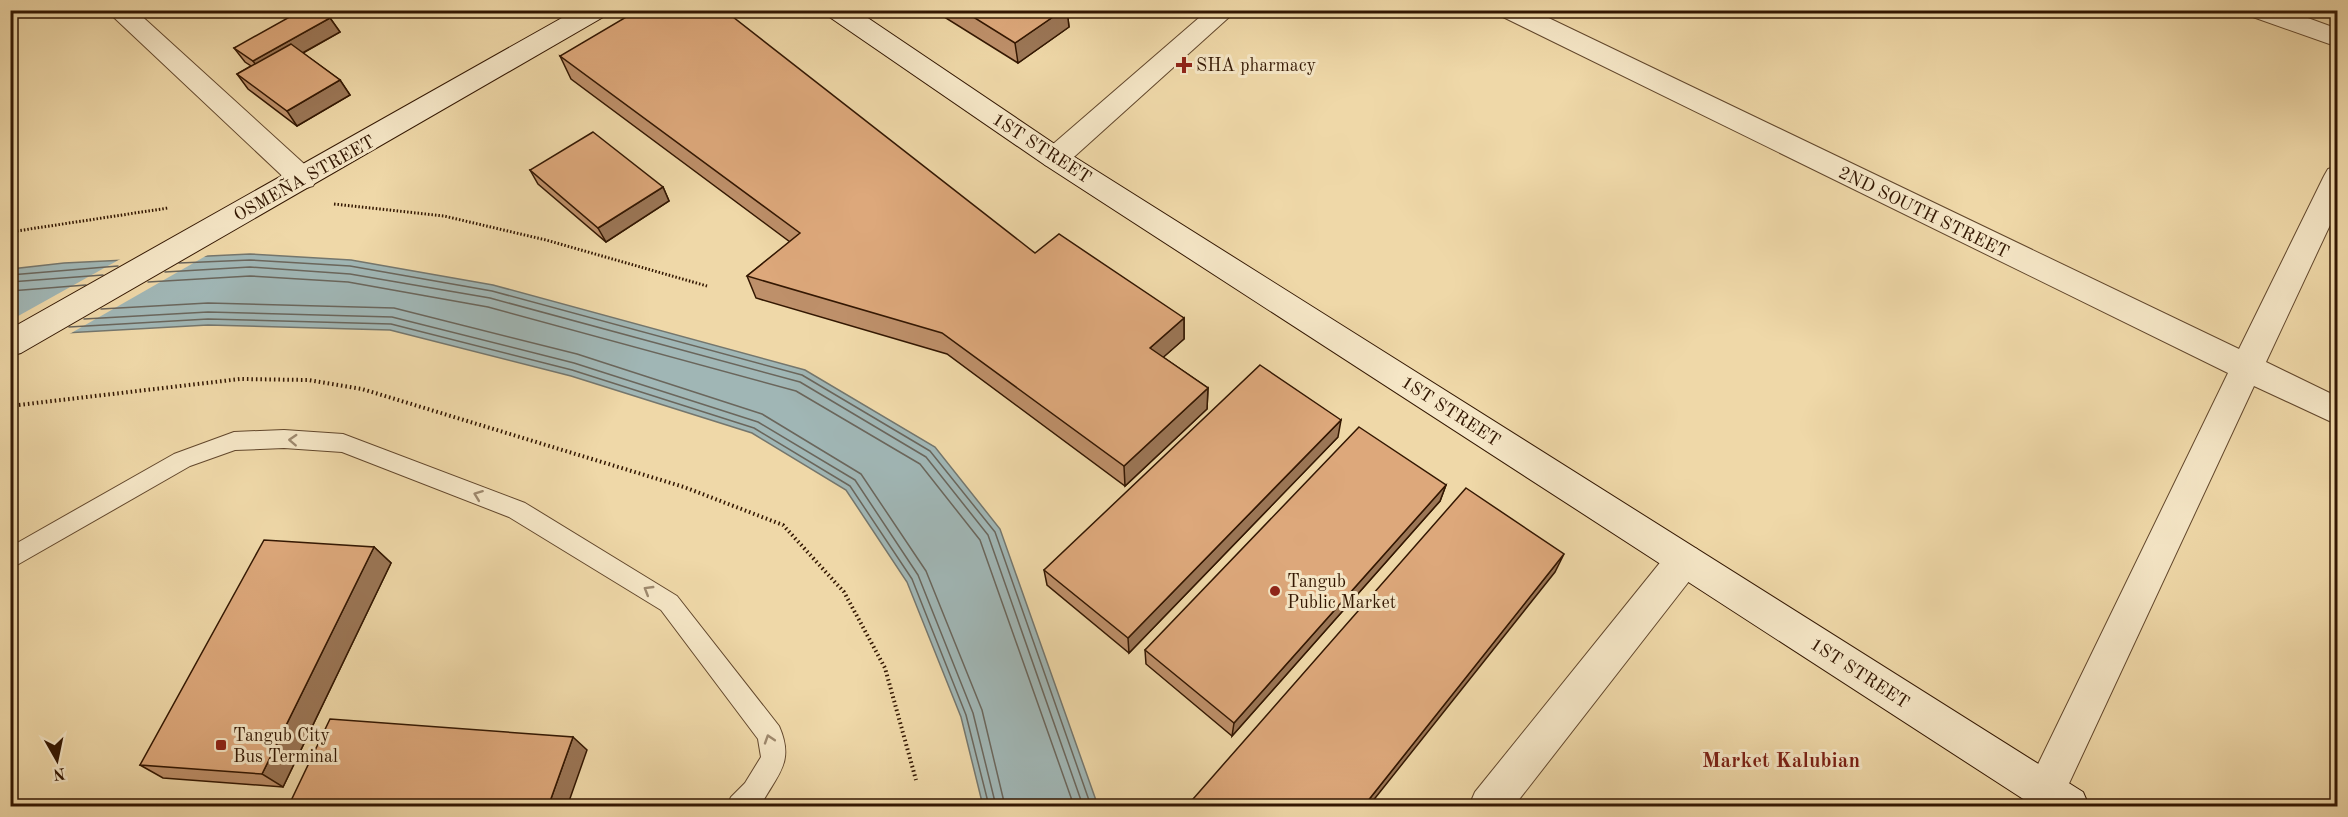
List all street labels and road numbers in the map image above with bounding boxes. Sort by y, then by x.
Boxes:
street label: 1ST STREET [989,110,1094,187]
street label: OSMEÑA STREET [229,128,378,225]
street label: 2ND SOUTH STREET [1835,164,2012,262]
street label: 1ST STREET [1398,373,1503,450]
street label: 1ST STREET [1807,635,1912,712]

